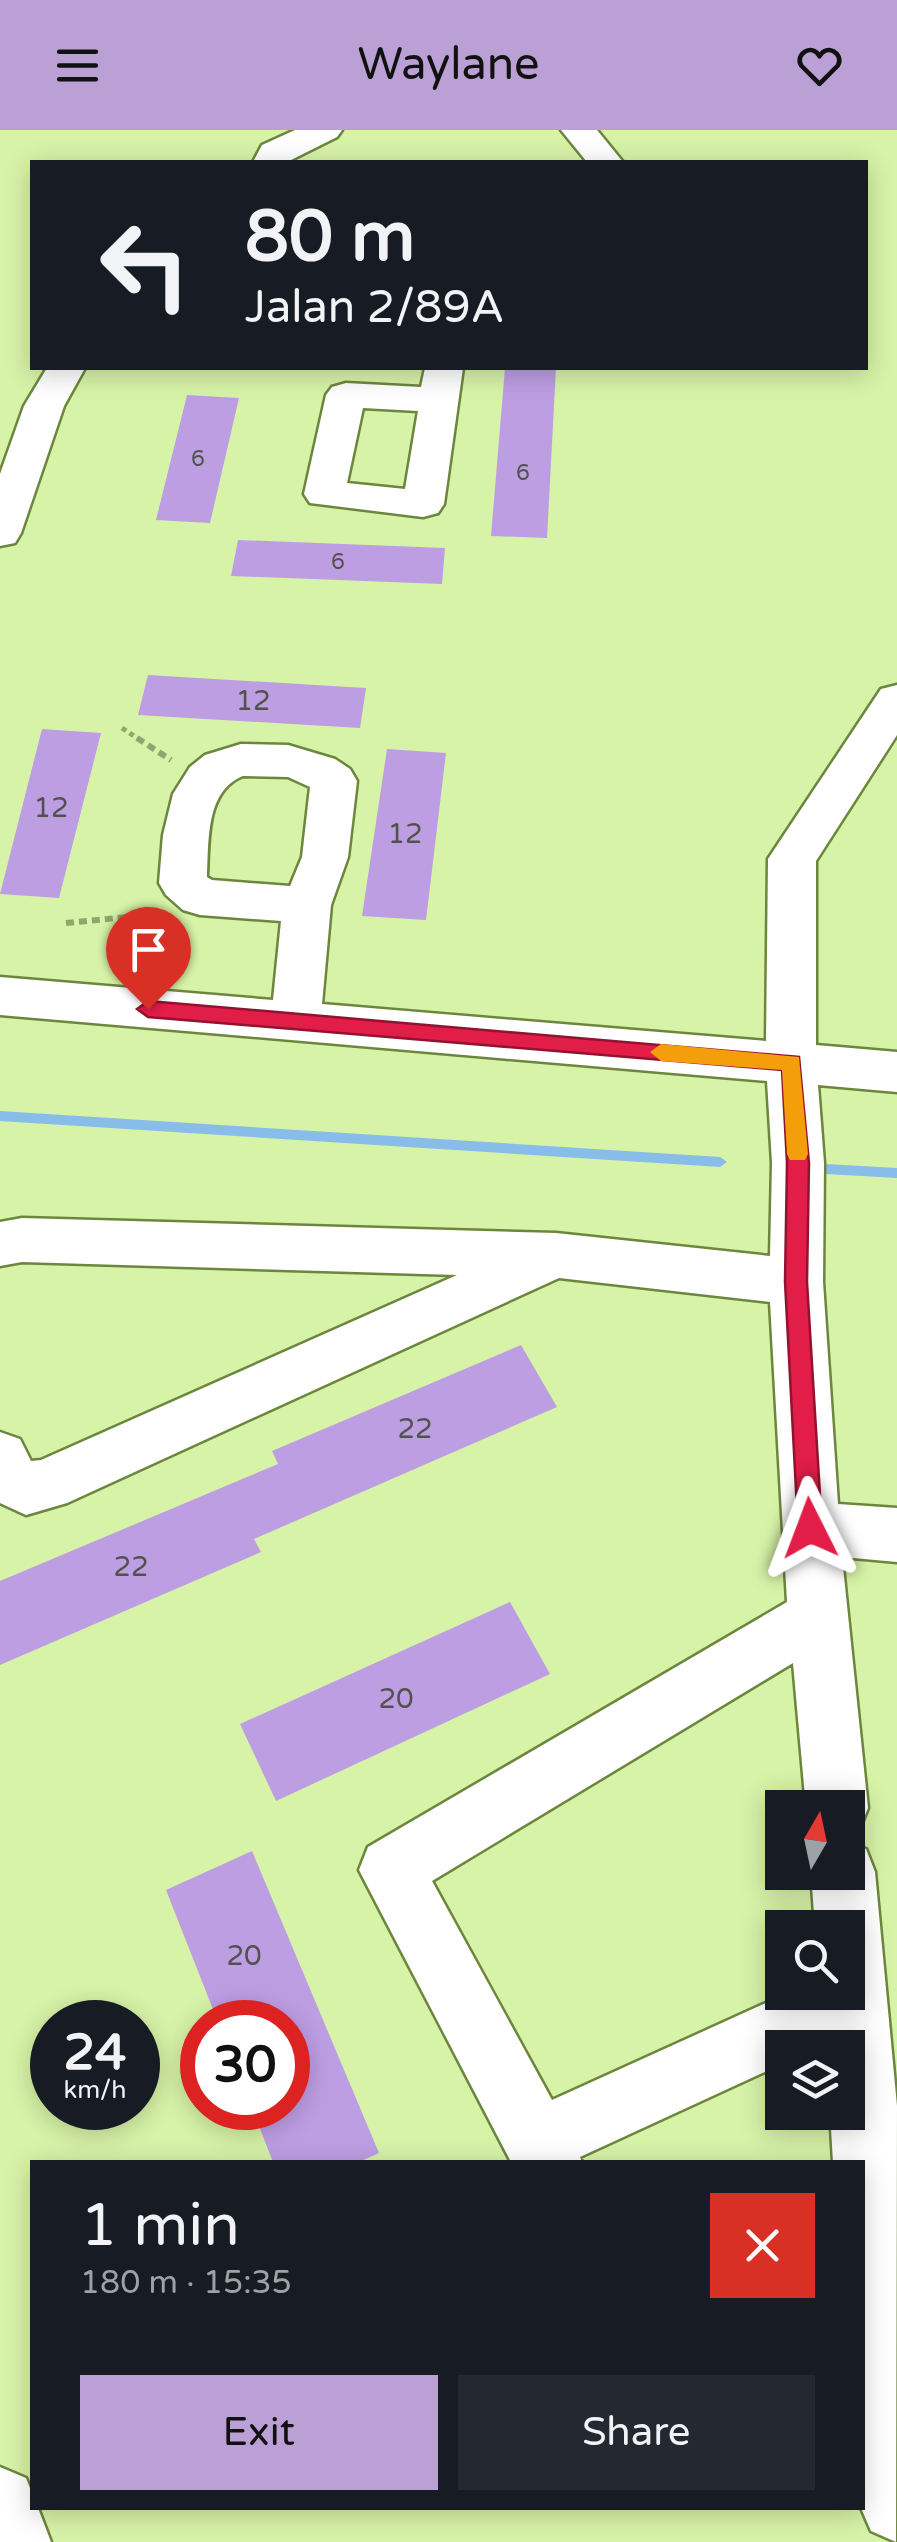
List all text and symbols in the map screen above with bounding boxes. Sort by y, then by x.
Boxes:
icon: menu [50,38,105,93]
text: Waylane [357,38,540,92]
icon: heart [792,38,847,93]
text: 80 m [245,196,415,280]
icon: left [80,200,210,330]
text: Jalan 2/89A [245,281,504,335]
house number: 6 [191,446,205,472]
house number: 6 [516,460,530,486]
house number: 6 [331,549,345,575]
house number: 12 [235,684,271,718]
house number: 12 [33,791,69,825]
house number: 12 [387,817,423,851]
pin [106,907,191,1010]
icon: arrive [121,922,176,977]
house number: 22 [397,1412,433,1446]
position arrow [758,1476,862,1580]
house number: 22 [113,1550,149,1584]
house number: 20 [378,1682,414,1716]
north arrow [765,1790,865,1890]
map controls [765,1790,865,2130]
button: search [765,1910,865,2010]
house number: 20 [226,1939,262,1973]
speed limit sign: 30 [180,2000,310,2130]
text: 24 [64,2023,126,2083]
button: layers [765,2030,865,2130]
text: km/h [64,2075,126,2105]
text: 1 min [80,2190,240,2262]
button: close [710,2193,815,2298]
text: 180 m · 15:35 [80,2264,292,2302]
button: Exit [80,2375,438,2490]
button: Share [458,2375,815,2490]

